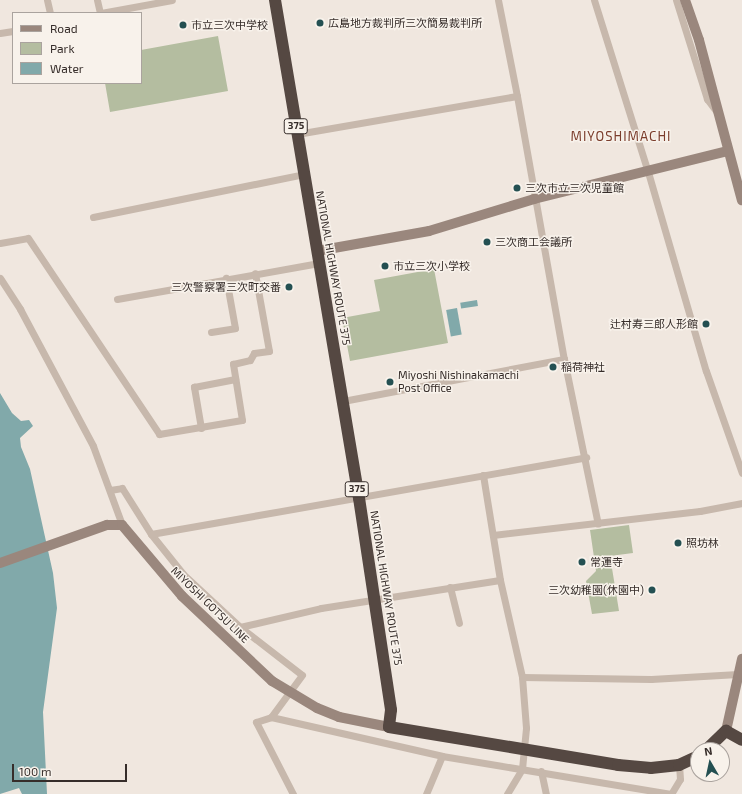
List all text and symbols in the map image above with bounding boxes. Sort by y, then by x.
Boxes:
legend [12,12,142,84]
place label: 広島地方裁判所三次簡易裁判所 [328,16,482,30]
place label: 市立三次中学校 [191,18,268,32]
marker: 広島地方裁判所三次簡易裁判所 [315,18,325,28]
marker: 市立三次中学校 [178,20,188,30]
text: Road [50,21,78,35]
text: Park [50,41,75,55]
text: Water [50,61,84,75]
road number: 375 [283,118,309,134]
district label: MIYOSHIMACHI [570,128,672,144]
place label: 三次市立三次児童館 [525,181,624,195]
marker: 三次市立三次児童館 [512,183,522,193]
street label: NATIONAL HIGHWAY ROUTE 375 [313,190,353,346]
place label: 三次商工会議所 [495,235,572,249]
marker: 三次商工会議所 [482,237,492,247]
place label: 市立三次小学校 [393,259,470,273]
marker: 市立三次小学校 [380,261,390,271]
place label: 三次警察署三次町交番 [171,280,281,294]
marker: 三次警察署三次町交番 [284,282,294,292]
place label: 辻村寿三郎人形館 [610,317,698,331]
marker: 辻村寿三郎人形館 [701,319,711,329]
place label: 稲荷神社 [561,360,605,374]
marker: 稲荷神社 [548,362,558,372]
place label: Miyoshi Nishinakamachi Post Office [398,369,519,395]
marker: Miyoshi Nishinakamachi Post Office [385,377,395,387]
road number: 375 [344,481,370,497]
street label: NATIONAL HIGHWAY ROUTE 375 [367,509,405,667]
place label: 照坊林 [686,536,719,550]
marker: 照坊林 [673,538,683,548]
place label: 常運寺 [590,555,623,569]
marker: 常運寺 [577,557,587,567]
street label: MIYOSHI GOTSU LINE [168,564,252,646]
place label: 三次幼稚園(休園中) [548,583,644,597]
marker: 三次幼稚園(休園中) [647,585,657,595]
north arrow [690,742,730,782]
text: N [703,744,713,758]
scale bar [14,756,129,782]
text: 100 m [19,764,51,778]

